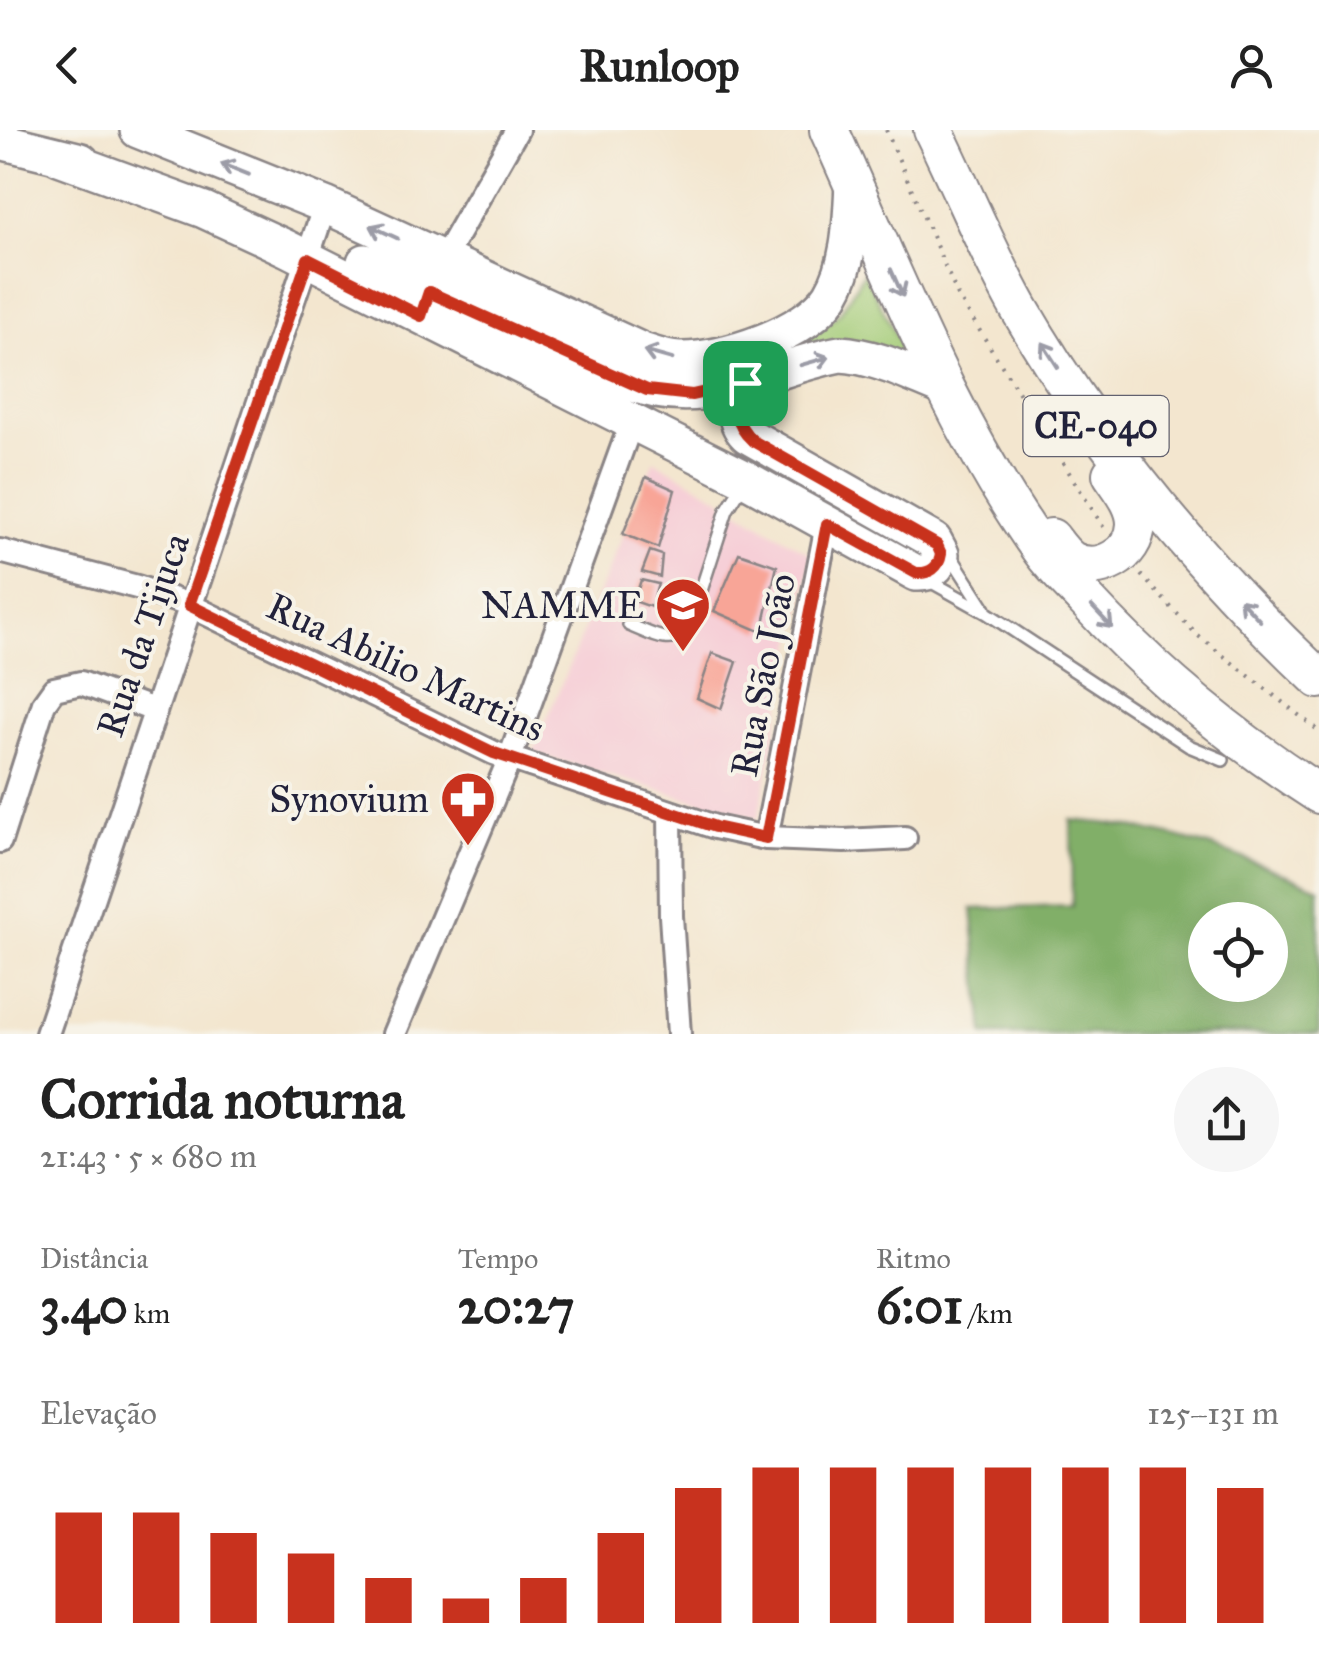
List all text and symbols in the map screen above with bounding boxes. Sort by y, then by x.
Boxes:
icon: back [40,38,95,93]
text: Runloop [579,38,740,93]
icon: person [1224,38,1279,93]
one-way arrow [220,158,251,176]
one-way arrow [369,222,399,241]
one-way arrow [889,267,907,298]
pin [703,341,788,426]
one-way arrow [1039,341,1060,370]
one-way arrow [643,345,674,364]
one-way arrow [798,351,830,369]
icon: arrive [718,356,773,411]
road number: CE-040 [1024,396,1168,456]
street label: Rua da Tijuca [87,526,200,743]
street label: Rua São João [721,570,806,781]
school or university icon: NAMME [653,575,713,654]
place label: NAMME [481,582,644,628]
street label: Rua Abilio Martins [260,583,552,751]
one-way arrow [1239,598,1262,623]
one-way arrow [1090,604,1113,629]
pharmacy icon: Synovium [438,769,498,848]
place label: Synovium [269,776,429,822]
map controls [1188,902,1288,1002]
button: locate [1188,902,1288,1002]
text: Corrida noturna [40,1066,405,1133]
button: share [1174,1067,1279,1172]
text: 21:43 · 5 × 680 m [40,1137,257,1176]
text: Distância [40,1241,148,1276]
text: Tempo [458,1241,538,1276]
text: Ritmo [876,1241,951,1276]
text: 3.40 [40,1276,128,1337]
text: 20:27 [458,1276,574,1337]
text: 6:01 [876,1276,963,1337]
text: km [128,1296,170,1331]
text: /km [963,1296,1013,1331]
text: Elevação [40,1394,157,1433]
text: 125–131 m [1147,1394,1279,1433]

